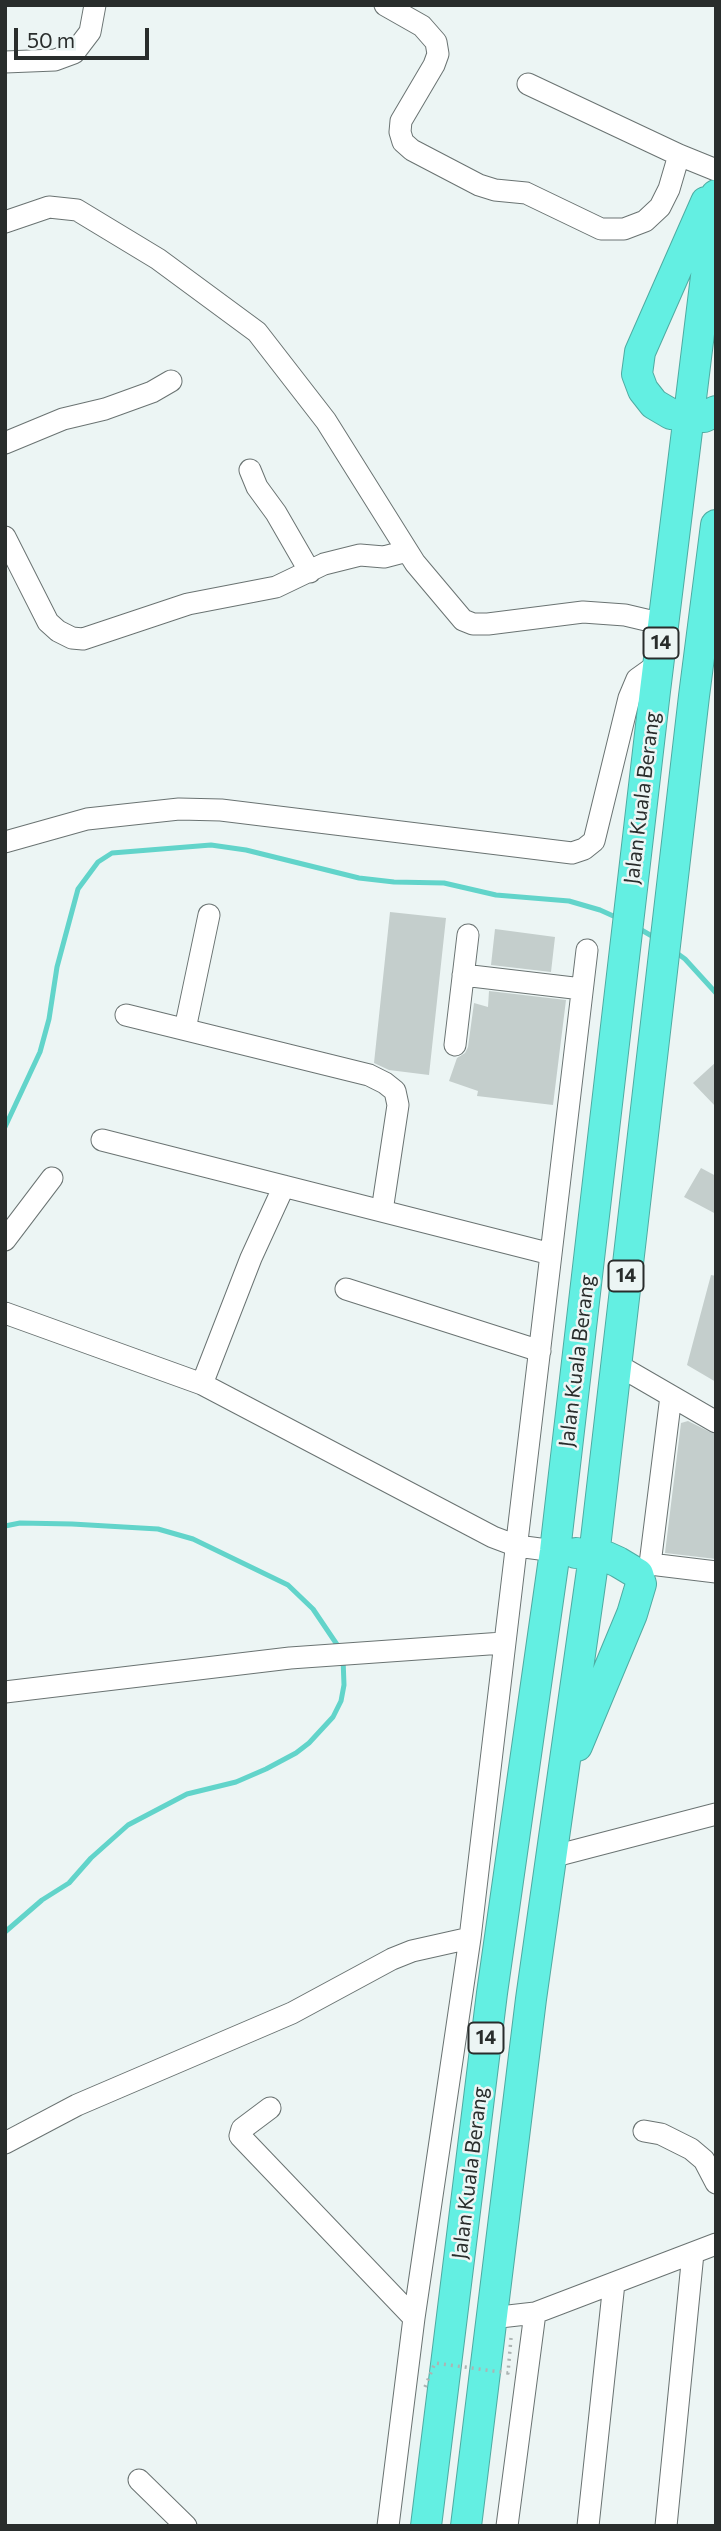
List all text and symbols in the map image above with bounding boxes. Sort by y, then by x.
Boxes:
scale bar [18,14,152,58]
text: 50 m [27,27,75,52]
road number: 14 [644,628,678,658]
street label: Jalan Kuala Berang [619,710,665,886]
road number: 14 [608,1260,644,1292]
street label: Jalan Kuala Berang [554,1273,600,1449]
road number: 14 [468,2022,504,2054]
street label: Jalan Kuala Berang [447,2085,493,2261]

